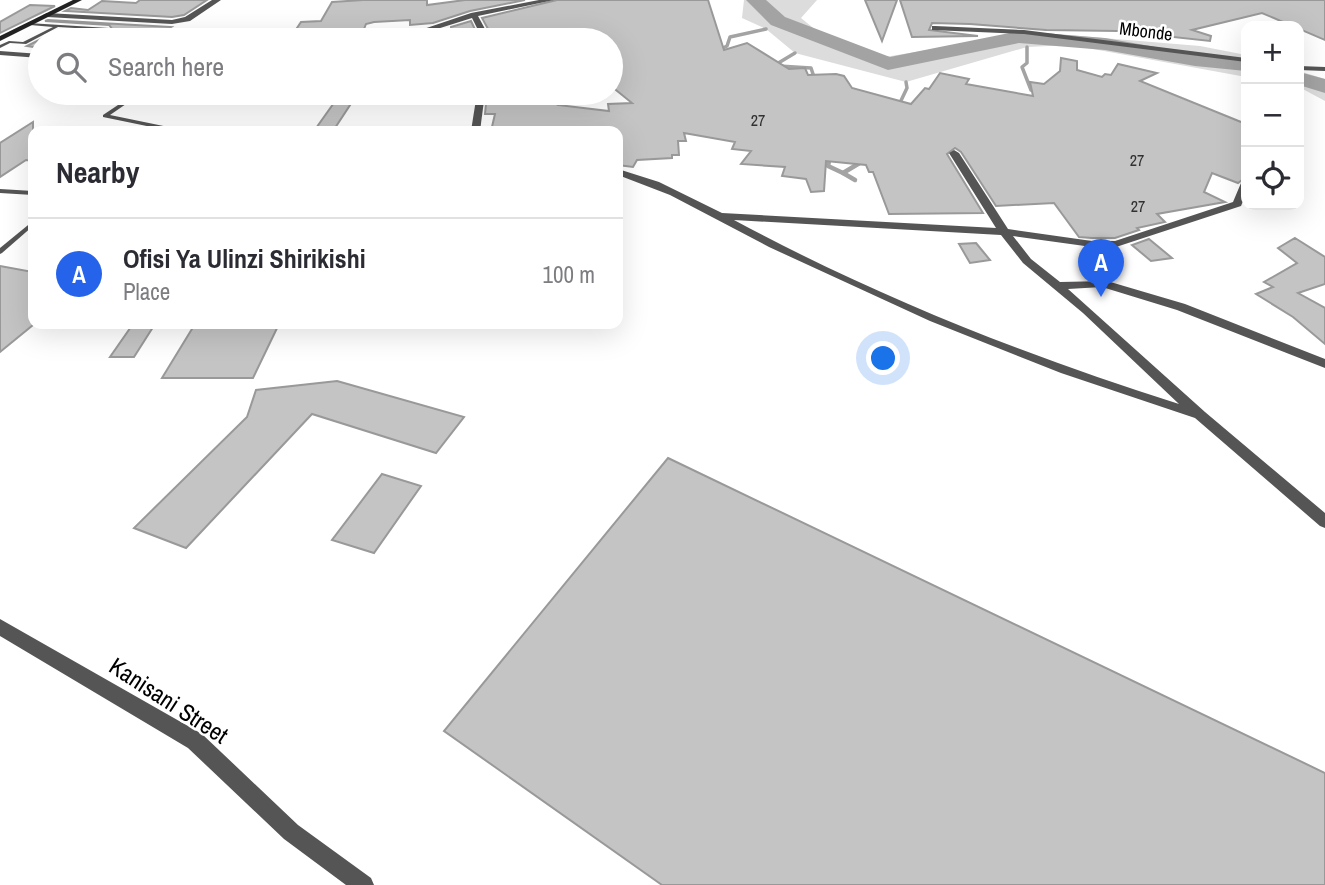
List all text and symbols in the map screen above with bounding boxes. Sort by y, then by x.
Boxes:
street label: Mbonde [1118,15,1174,47]
map controls [1241,21,1304,210]
button: + [1241,21,1304,84]
search box [28,28,623,105]
icon: search [52,48,90,86]
text: Search here [108,49,224,84]
button: − [1241,84,1304,147]
house number: 27 [751,109,765,131]
button: locate [1241,147,1304,210]
house number: 27 [1130,149,1144,171]
text: Nearby [56,152,139,192]
house number: 27 [1131,195,1145,217]
pin: A [1078,239,1124,297]
text: Ofisi Ya Ulinzi Shirikishi [123,241,366,276]
text: A [72,259,86,290]
text: 100 m [543,259,595,290]
text: Place [123,276,170,307]
your location [866,341,900,375]
street label: Kanisani Street [103,650,235,751]

